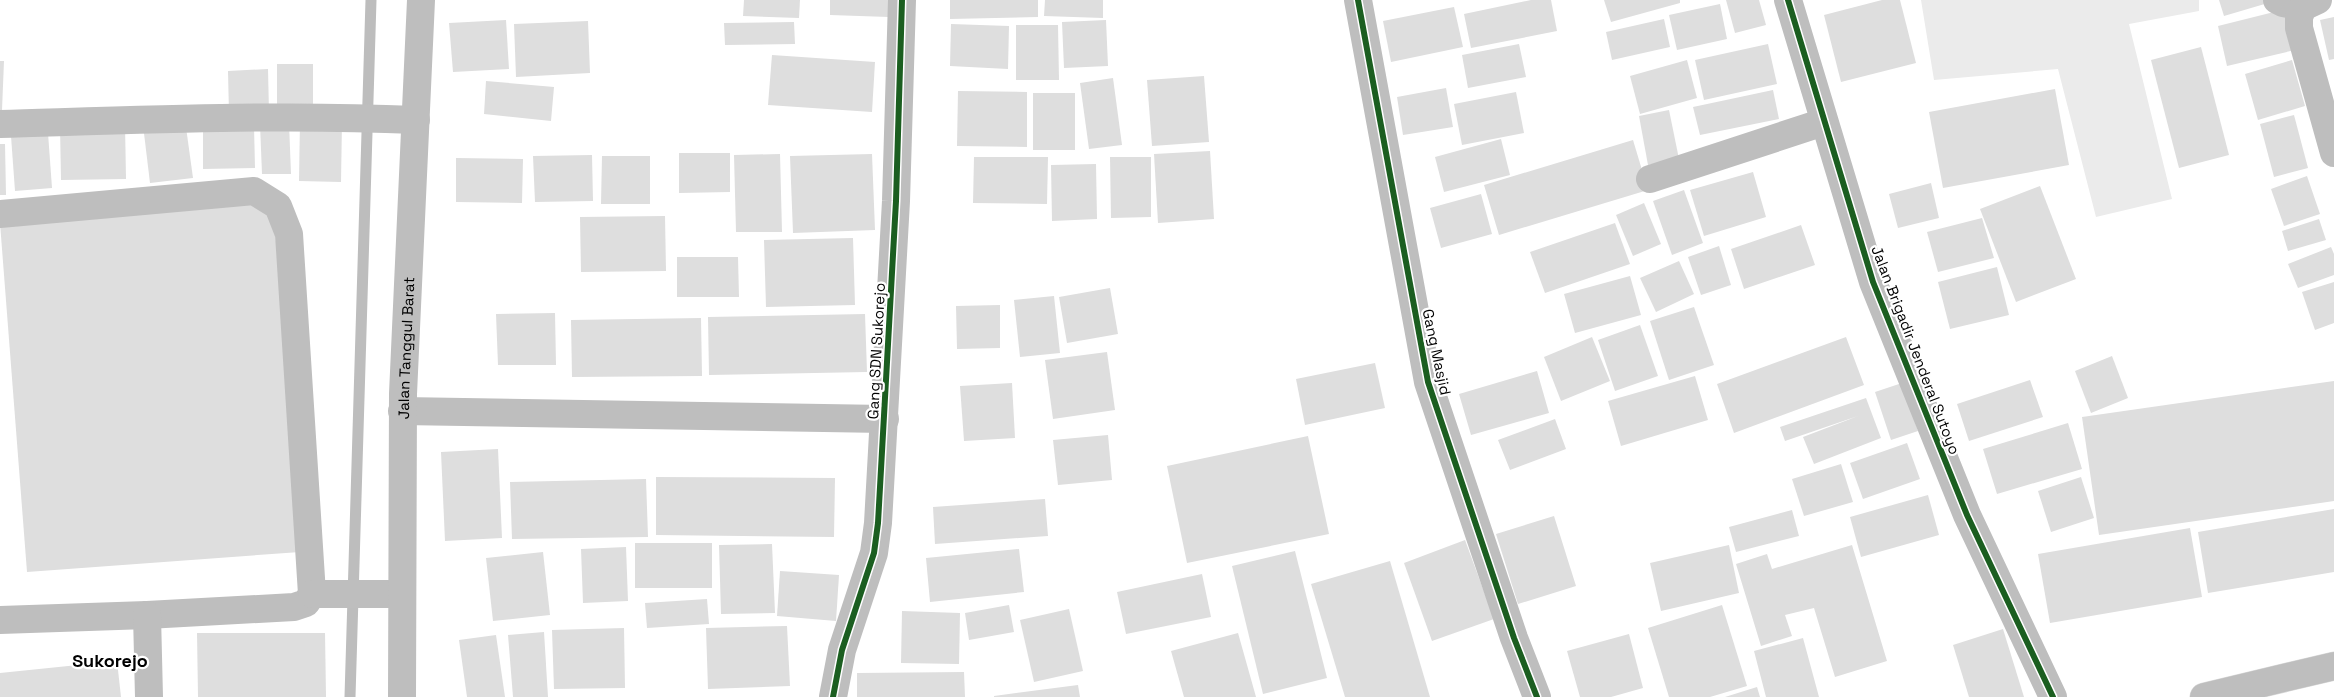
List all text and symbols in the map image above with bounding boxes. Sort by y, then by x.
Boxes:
street label: Jalan Brigadir Jenderal Sutoyo [1867,243,1965,457]
street label: Jalan Tanggul Barat [393,276,418,419]
street label: Gang SDN Sukorejo [863,282,889,420]
street label: Gang Masjid [1419,307,1455,397]
district label: Sukorejo [72,649,148,672]

